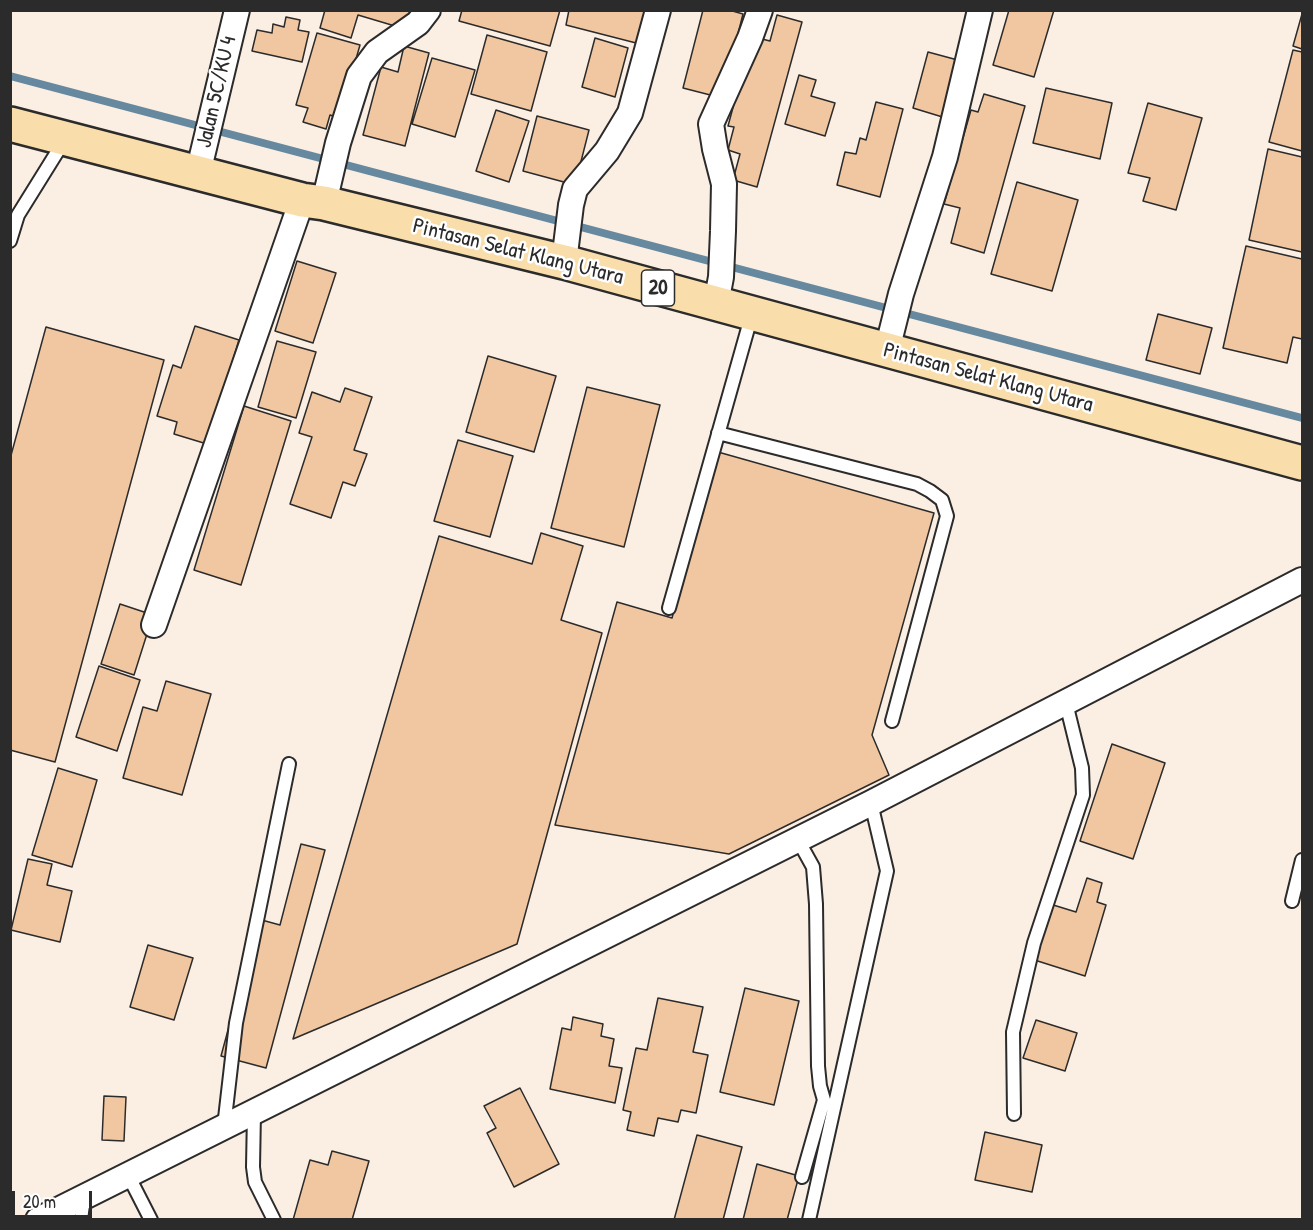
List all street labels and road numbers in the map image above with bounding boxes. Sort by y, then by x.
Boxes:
street label: Jalan 5C/KU 4 [191,34,243,150]
street label: Pintasan Selat Klang Utara [410,213,626,291]
road number: 20 [642,270,674,306]
street label: Pintasan Selat Klang Utara [880,337,1096,419]

